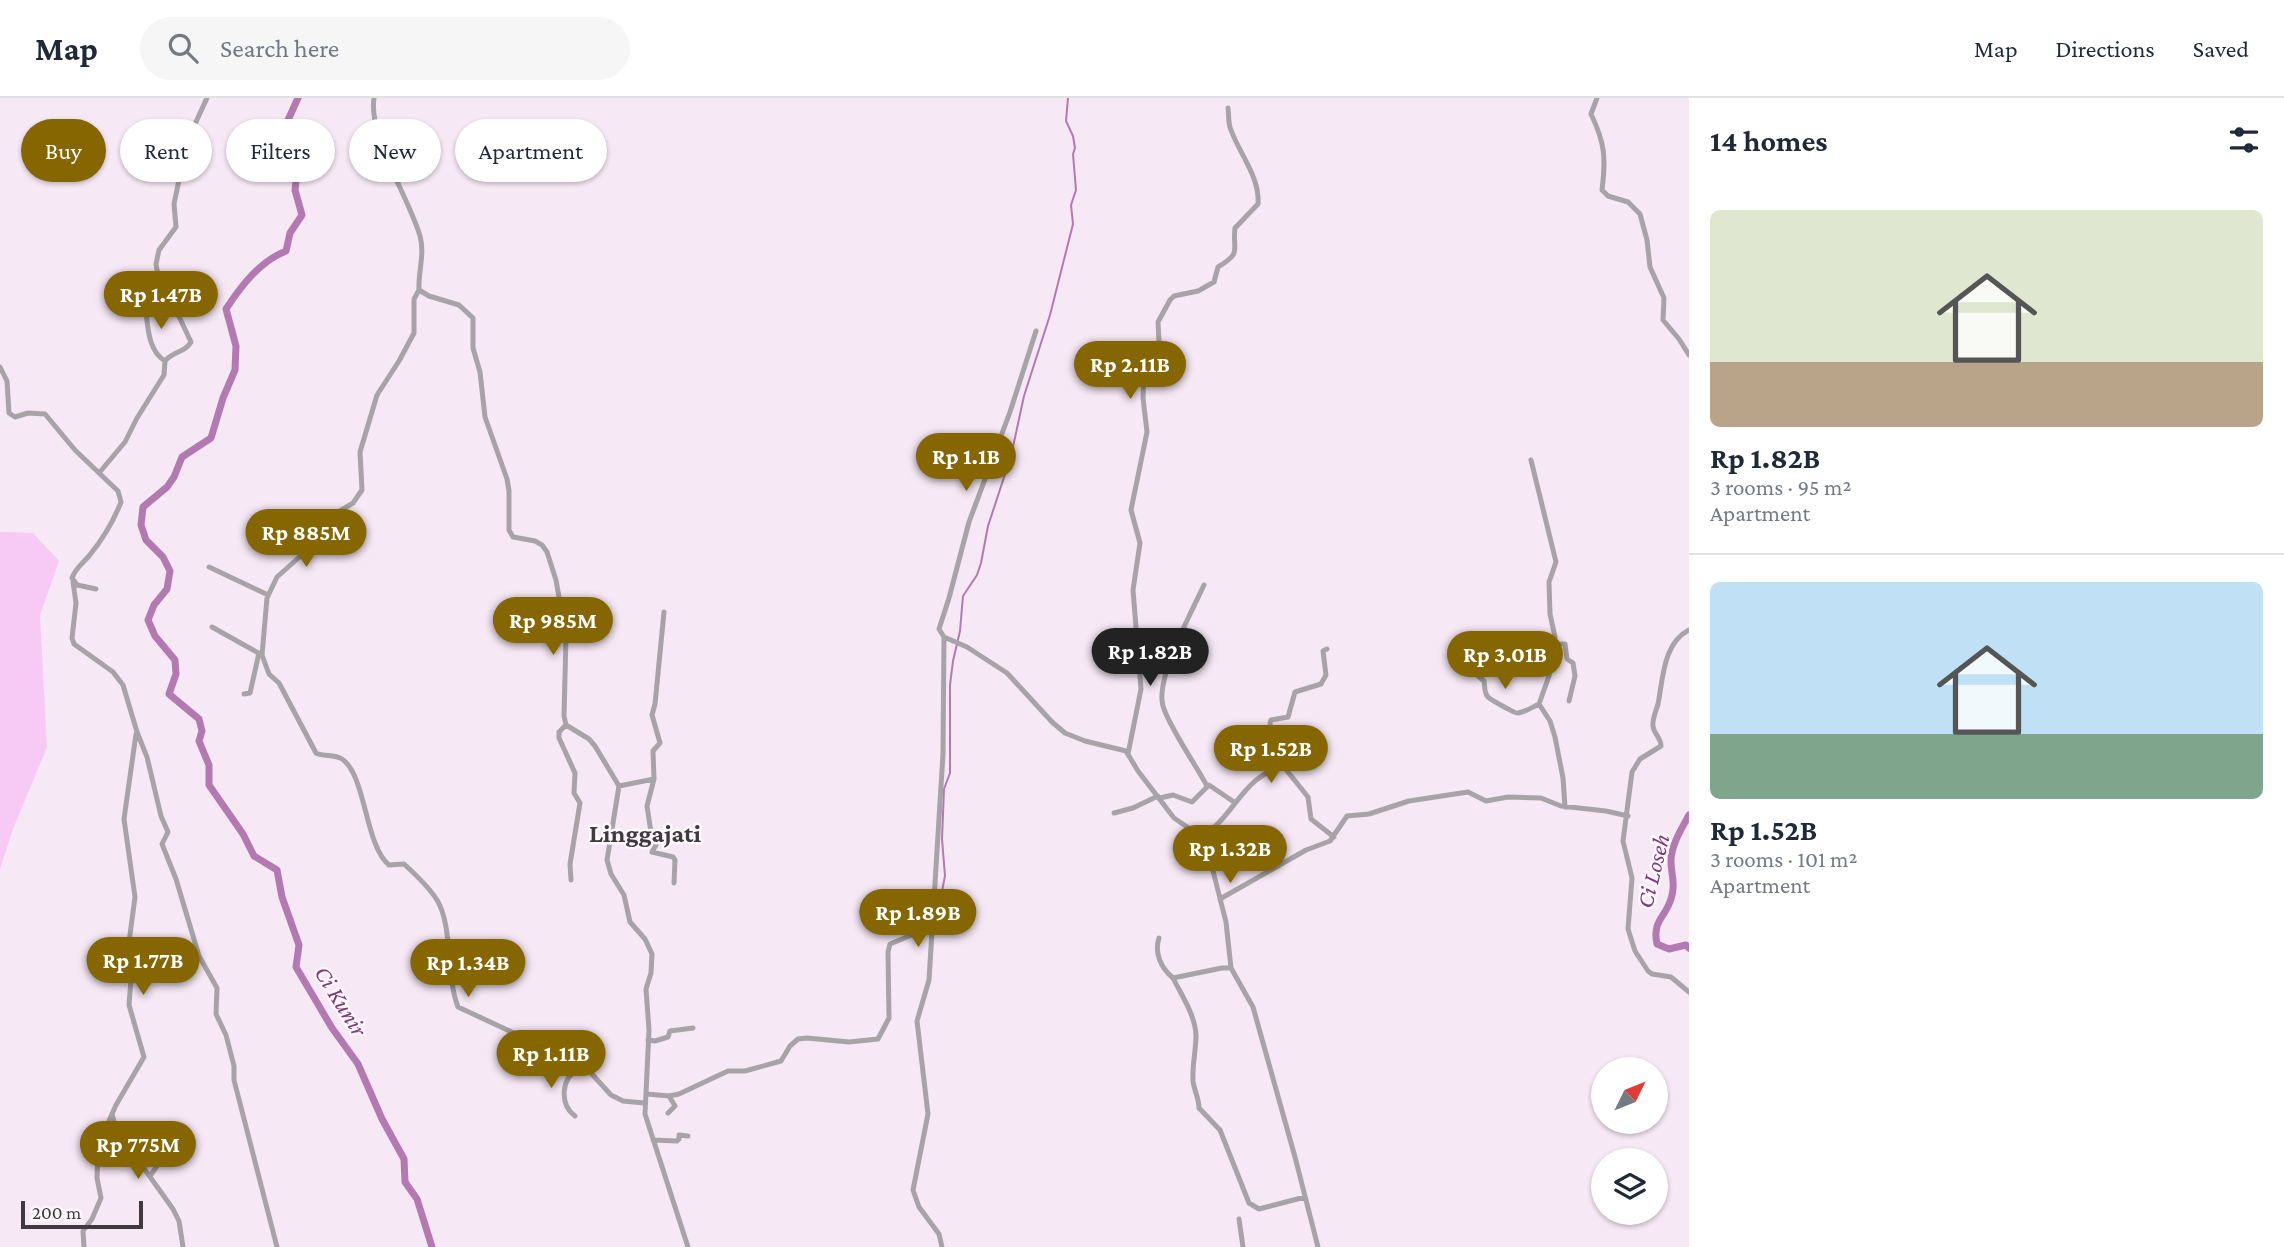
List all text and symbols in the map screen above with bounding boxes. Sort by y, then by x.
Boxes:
search box [140,17,630,80]
icon: search [164,29,202,67]
text: Map [35,30,98,67]
text: Search here [220,34,339,63]
text: Map [1974,35,2018,62]
text: Directions [2056,35,2155,62]
text: Saved [2193,35,2249,62]
chip: Buy [21,119,106,182]
chip: Rent [120,119,212,182]
chip: Filters [226,119,335,182]
chip: New [349,119,441,182]
chip: Apartment [455,119,607,182]
icon: filters [2225,121,2263,159]
text: 14 homes [1710,124,1828,157]
icon: home [1924,255,2050,381]
pin: Rp 1.47B [89,272,233,331]
text: Rp 1.47B [120,281,202,307]
pin: Rp 2.11B [1058,342,1202,401]
text: Rp 2.11B [1090,351,1170,377]
pin: Rp 1.1B [901,434,1031,493]
text: Rp 1.82B [1710,441,1820,474]
text: Rp 1.1B [932,443,1000,469]
text: 3 rooms · 95 m² [1710,474,1851,500]
text: Apartment [1710,500,1810,526]
pin: Rp 885M [241,510,371,569]
text: Rp 885M [261,519,351,545]
pin: Rp 985M [488,598,618,657]
text: Rp 985M [509,607,597,633]
icon: home [1924,627,2050,753]
pin: Rp 1.82B [1078,628,1222,688]
pin: Rp 3.01B [1433,632,1577,691]
text: Rp 1.82B [1108,638,1192,664]
text: Rp 3.01B [1463,641,1547,667]
pin: Rp 1.52B [1199,726,1343,785]
text: Rp 1.52B [1230,735,1312,761]
text: Rp 1.52B [1710,813,1817,846]
district label: Linggajati [589,819,701,848]
pin: Rp 1.32B [1158,826,1302,885]
water label: Ci Loseh [1630,831,1675,911]
text: Rp 1.32B [1189,835,1271,861]
text: 3 rooms · 101 m² [1710,846,1857,872]
text: Apartment [1710,872,1810,898]
pin: Rp 1.89B [846,890,990,949]
text: Rp 1.89B [875,899,961,925]
pin: Rp 1.77B [71,937,215,997]
pin: Rp 1.34B [396,940,540,999]
text: Rp 1.77B [102,947,184,973]
text: Rp 1.34B [426,949,510,975]
water label: Ci Kunir [309,961,374,1041]
pin: Rp 1.11B [479,1030,623,1090]
text: Rp 1.11B [513,1040,589,1066]
north arrow [1591,1057,1668,1134]
map controls [1591,1057,1668,1225]
pin: Rp 775M [73,1122,203,1181]
text: Rp 775M [96,1131,180,1157]
button: layers [1591,1148,1668,1225]
scale bar [21,1198,144,1230]
text: 200 m [32,1202,81,1223]

